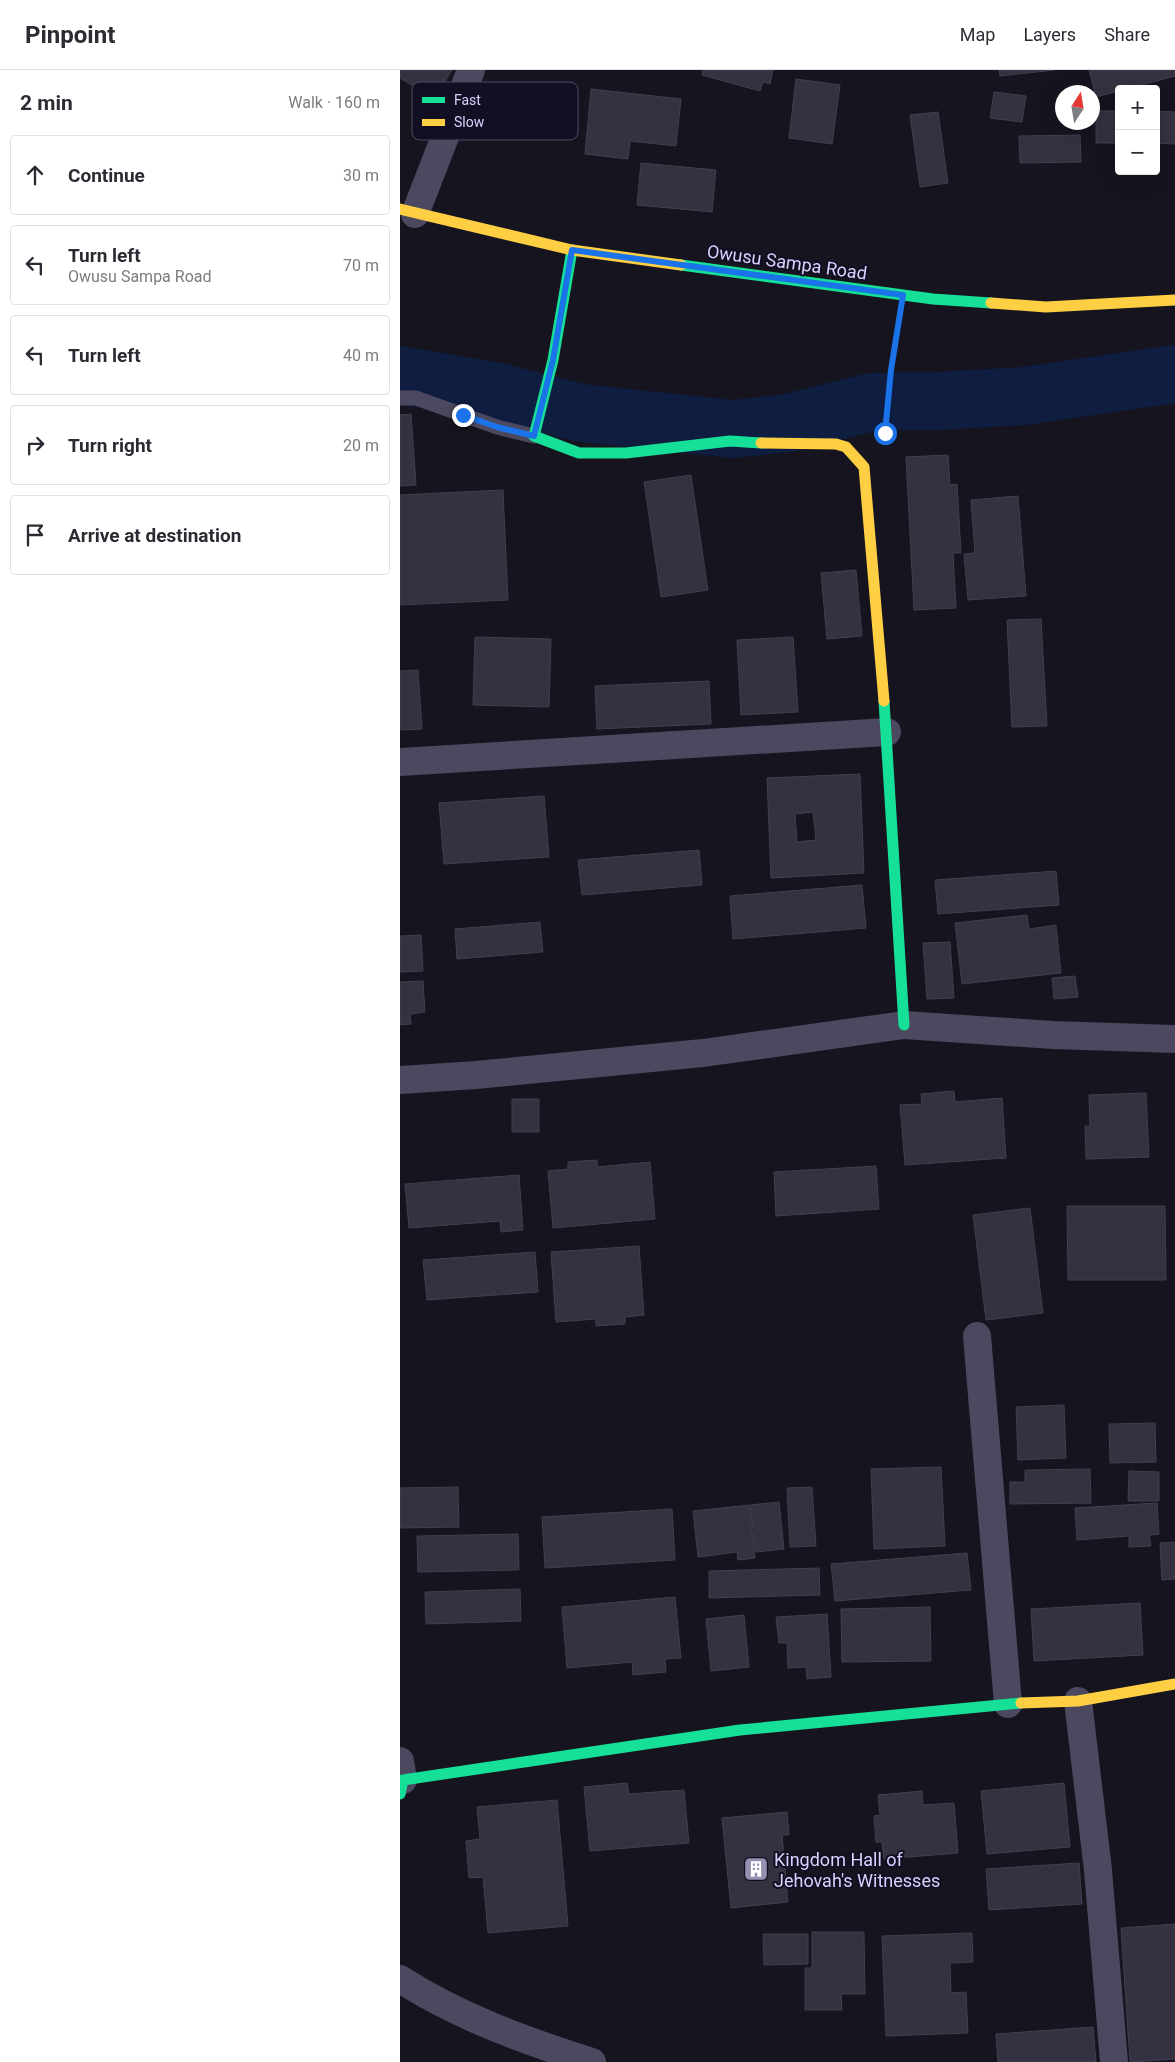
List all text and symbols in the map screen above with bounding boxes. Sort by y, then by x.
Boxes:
text: Pinpoint [25,21,115,49]
text: Map [960,24,995,45]
text: Layers [1023,24,1076,45]
text: Share [1104,24,1150,45]
legend [412,82,578,140]
north arrow [1055,85,1100,130]
map controls [1115,85,1160,175]
button: + [1115,85,1160,130]
text: 2 min [20,91,73,115]
text: Fast [454,92,481,108]
text: Walk · 160 m [288,93,380,112]
text: Slow [454,114,485,130]
button: − [1115,130,1160,175]
icon: ahead [21,161,49,189]
text: Continue [68,164,145,187]
text: 30 m [343,166,379,185]
street label: Owusu Sampa Road [706,240,868,284]
text: Turn left [68,244,141,267]
icon: left [21,251,49,279]
text: 70 m [343,256,379,275]
text: Owusu Sampa Road [68,267,212,286]
icon: left [21,341,49,369]
text: Turn left [68,344,141,367]
text: 40 m [343,346,379,365]
route end [452,404,475,427]
route start [874,422,897,445]
icon: right [21,431,49,459]
text: Turn right [68,434,152,457]
text: 20 m [343,436,379,455]
icon: arrive [21,521,49,549]
text: Arrive at destination [68,524,241,547]
place label: Kingdom Hall of Jehovah's Witnesses [774,1849,940,1891]
building icon: Kingdom Hall of Jehovah's Witnesses [743,1856,769,1882]

